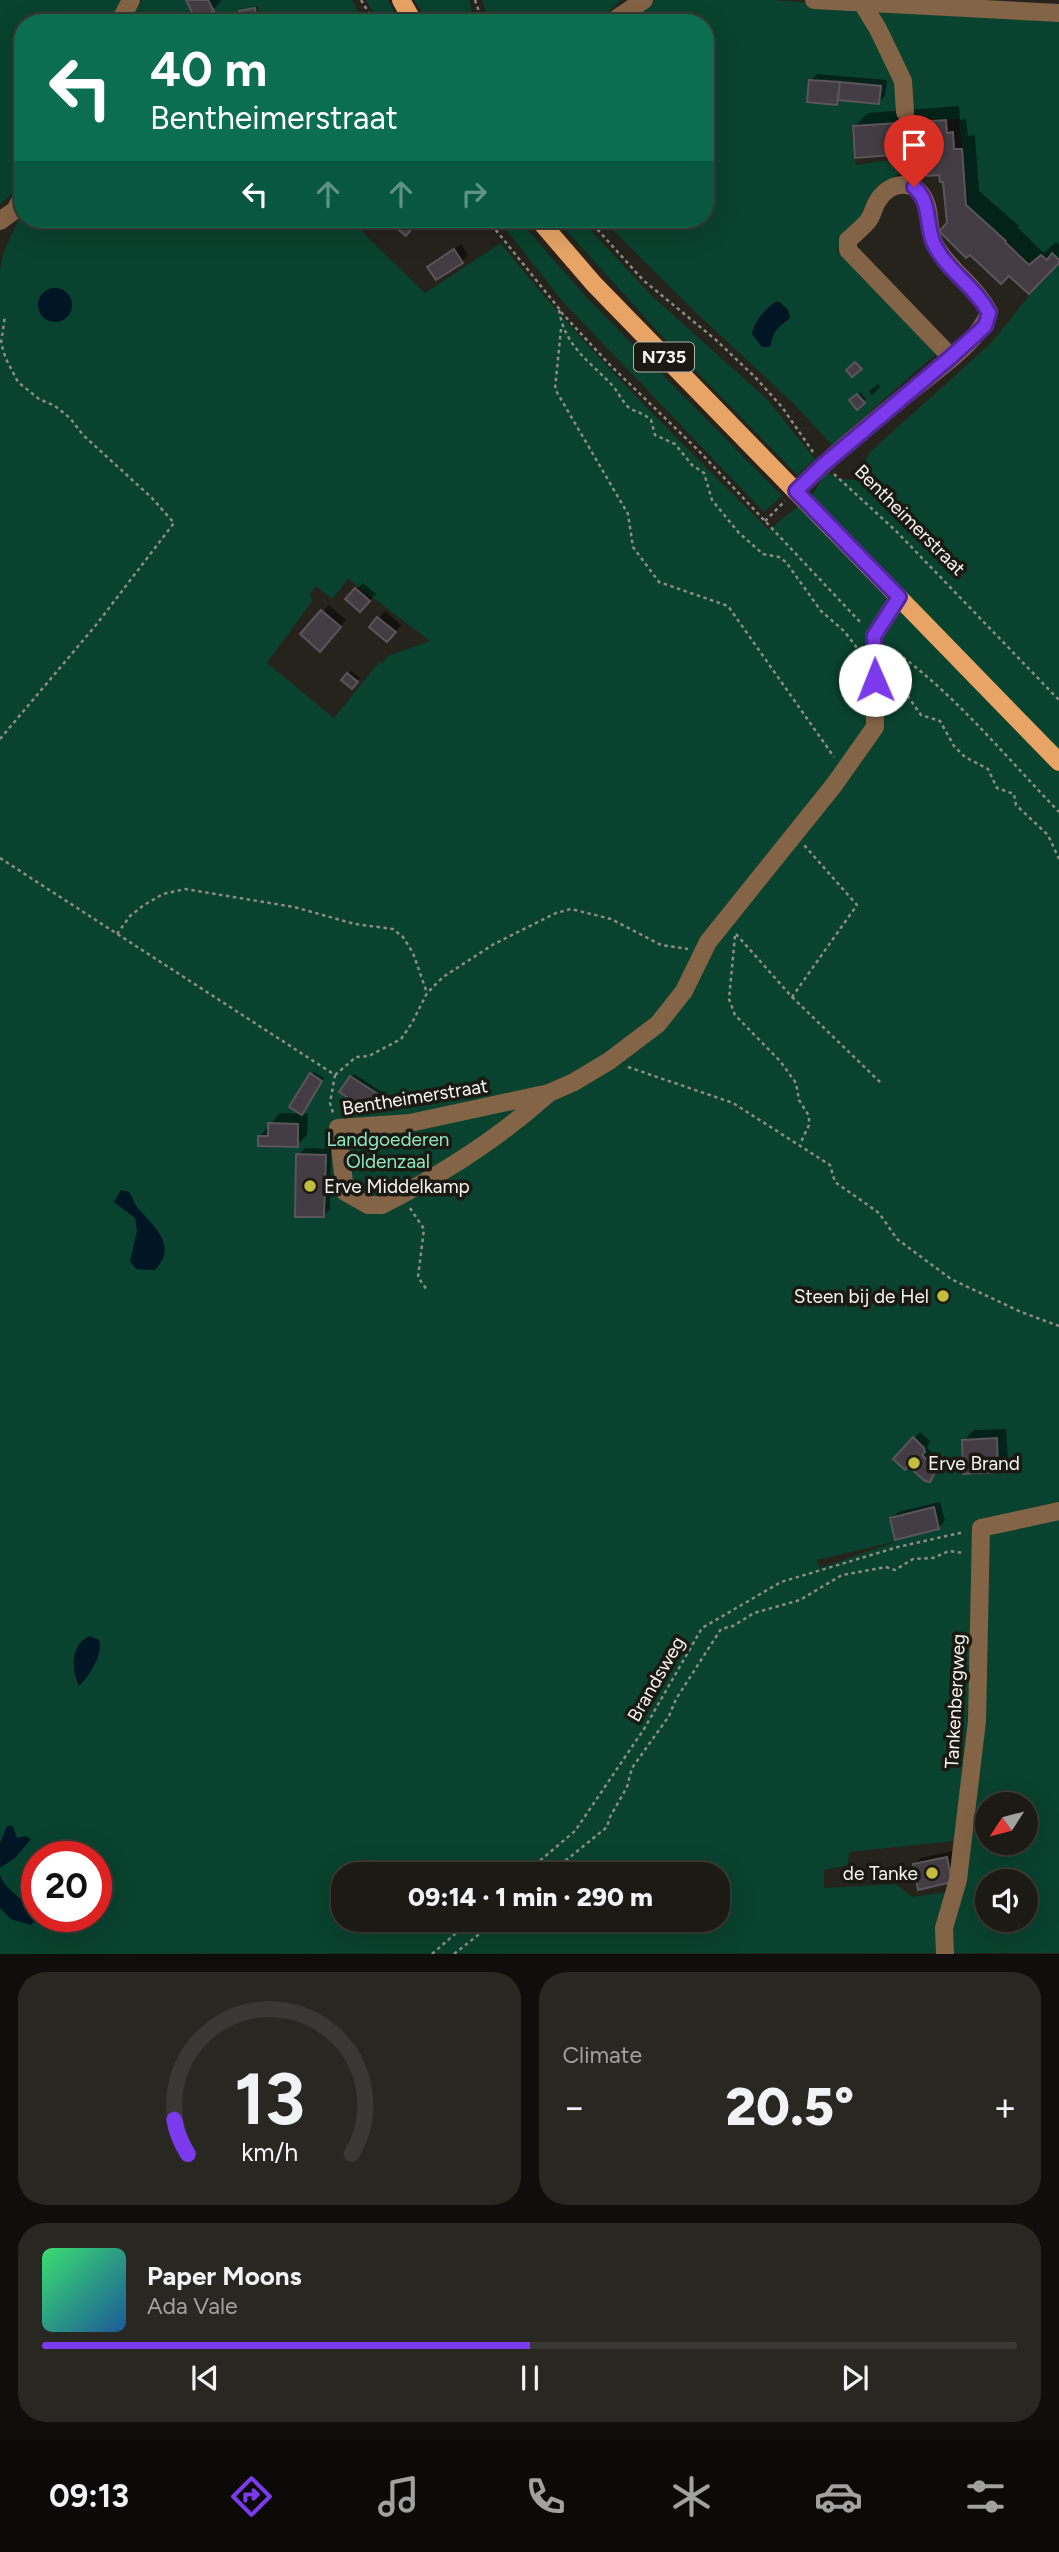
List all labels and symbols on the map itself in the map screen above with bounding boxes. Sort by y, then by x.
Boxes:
pin [884,115,944,187]
road number: N735 [634,342,694,372]
street label: Bentheimerstraat [850,460,970,580]
position arrow [838,643,912,717]
street label: Bentheimerstraat [341,1074,489,1120]
park label: Landgoederen Oldenzaal [327,1128,449,1173]
place label: Erve Middelkamp [324,1175,470,1198]
marker: Erve Middelkamp [302,1178,318,1194]
place label: Steen bij de Hel [794,1285,929,1308]
marker: Steen bij de Hel [935,1288,951,1304]
place label: Erve Brand [928,1452,1020,1475]
marker: Erve Brand [906,1455,922,1471]
street label: Brandsweg [622,1632,690,1726]
street label: Tankenbergweg [940,1633,970,1769]
north arrow [975,1792,1038,1855]
speed limit sign: 20 [21,1841,112,1932]
place label: de Tanke [843,1862,918,1885]
marker: de Tanke [924,1865,940,1881]

